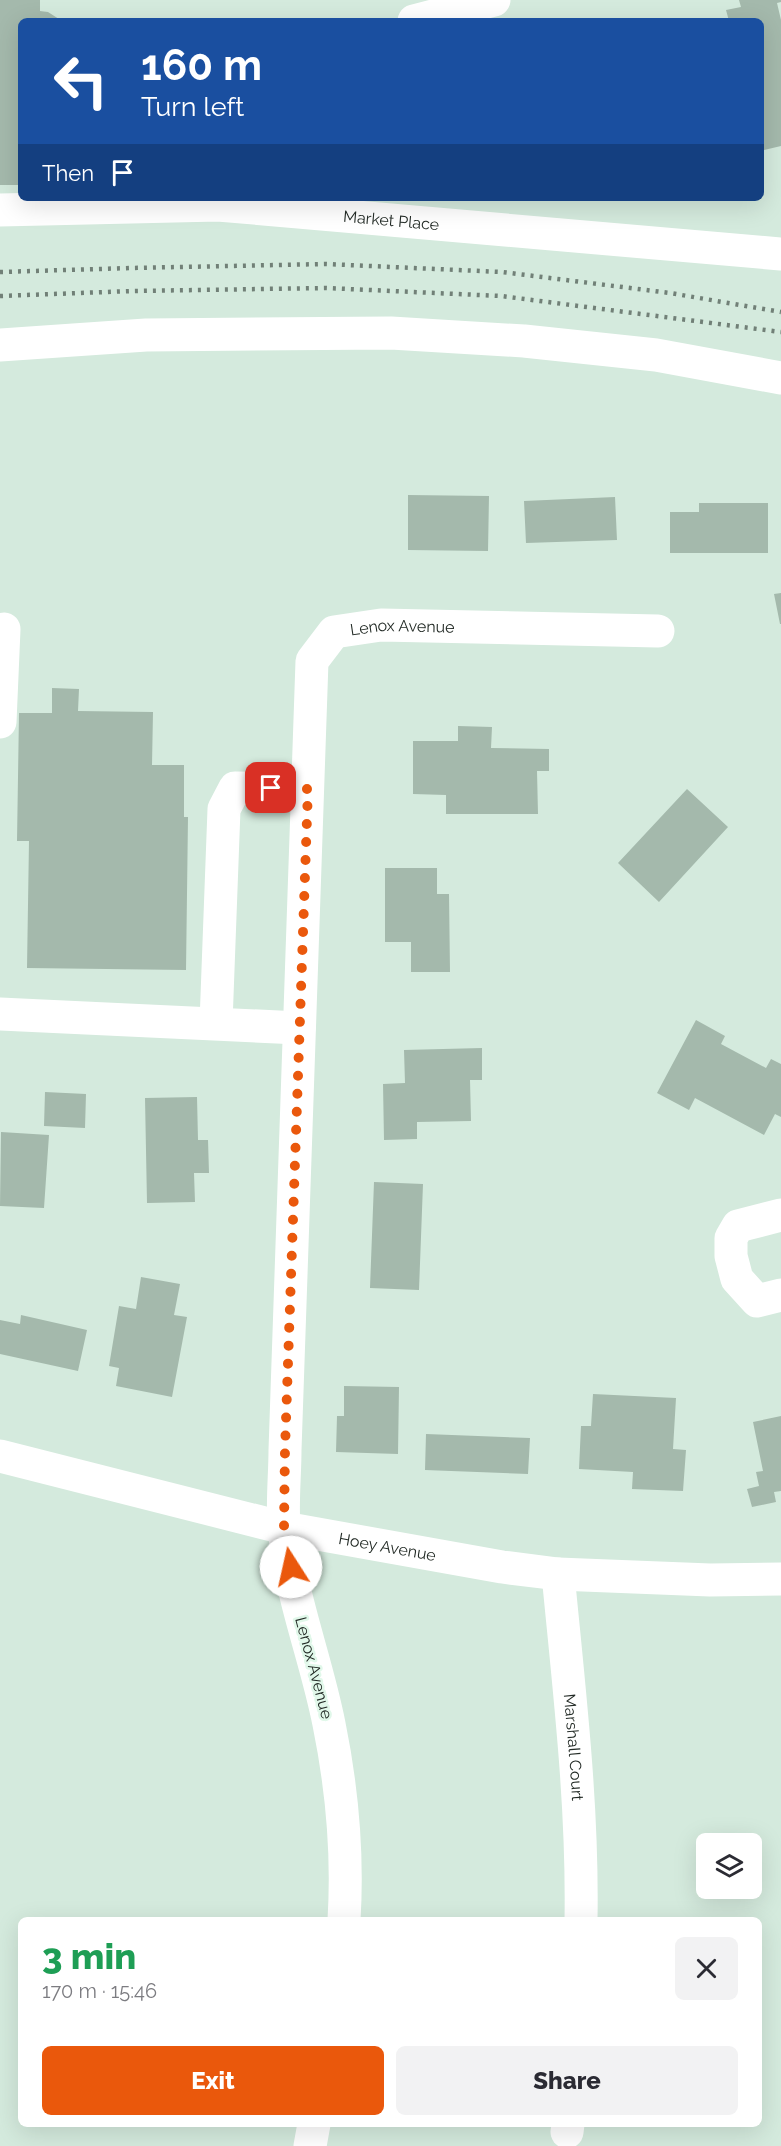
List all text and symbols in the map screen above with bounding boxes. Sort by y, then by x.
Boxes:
text: 160 m [141,41,262,90]
icon: left [42,42,120,120]
text: Turn left [141,91,244,122]
icon: arrive [106,156,139,189]
text: Then [42,160,94,186]
street label: Market Place [342,206,440,234]
street label: Lenox Avenue [349,615,455,639]
pin [245,762,296,813]
icon: arrive [254,771,287,804]
street label: Hoey Avenue [337,1528,437,1565]
position arrow [259,1535,323,1599]
street label: Lenox Avenue [291,1615,337,1721]
street label: Marshall Court [560,1693,588,1802]
map controls [696,1833,762,1899]
button: layers [696,1833,762,1899]
text: 3 min [42,1935,136,1977]
button: close [675,1937,738,2000]
text: 170 m · 15:46 [42,1979,157,2003]
button: Exit [42,2046,384,2115]
button: Share [396,2046,738,2115]

